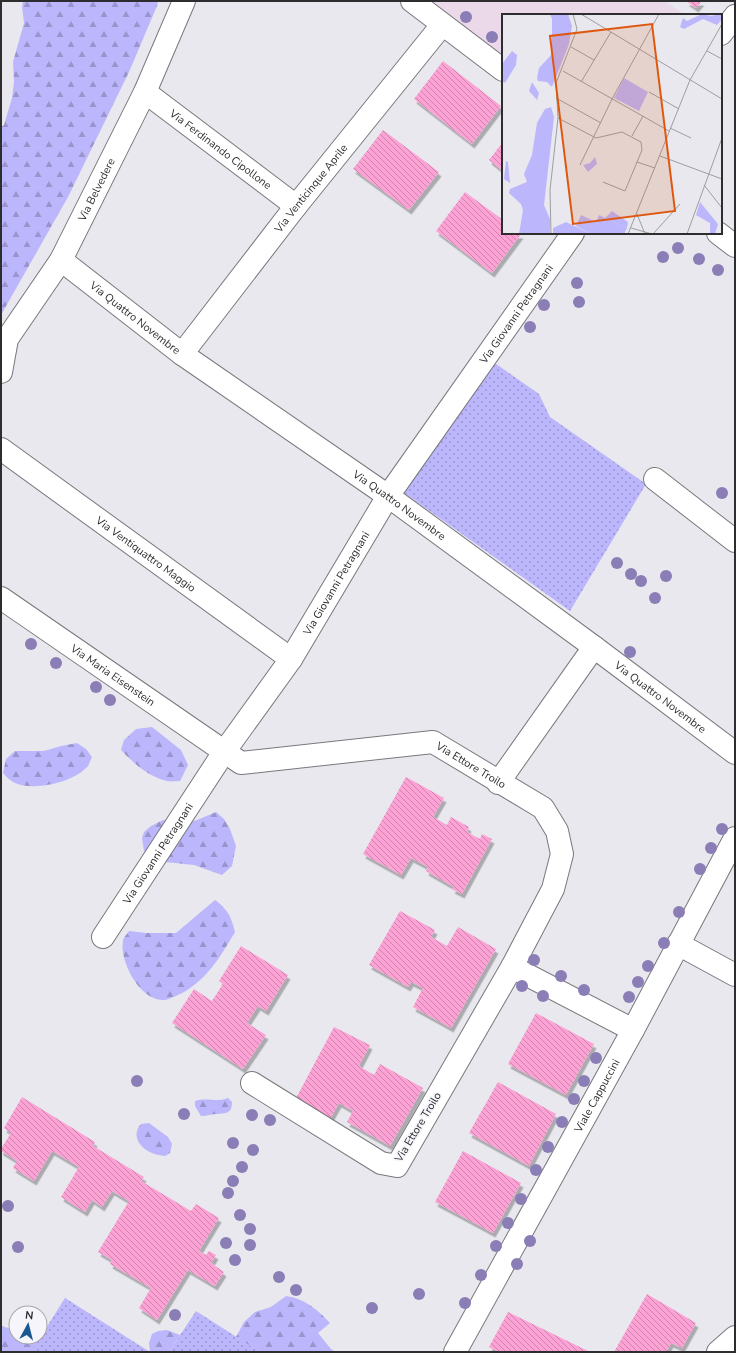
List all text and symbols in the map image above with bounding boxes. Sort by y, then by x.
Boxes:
inset map [502,14,722,234]
street label: Via Ferdinando Cipollone [166,105,275,193]
street label: Via Venticinque Aprile [270,141,351,236]
street label: Via Belvedere [74,155,118,225]
street label: Via Giovanni Petragnani [475,261,556,367]
street label: Via Quattro Novembre [86,277,184,358]
street label: Via Quattro Novembre [349,466,449,544]
street label: Via Ventiquattro Maggio [92,512,199,595]
street label: Via Giovanni Petragnani [299,528,373,639]
street label: Via Maria Eisenstein [67,640,158,709]
street label: Via Quattro Novembre [611,657,709,736]
street label: Via Ettore Troilo [433,738,509,792]
street label: Via Giovanni Petragnani [119,800,196,908]
street label: Viale Cappuccini [570,1056,623,1136]
street label: Via Ettore Troilo [391,1089,445,1166]
north arrow [8,1305,48,1345]
text: N [24,1308,34,1324]

